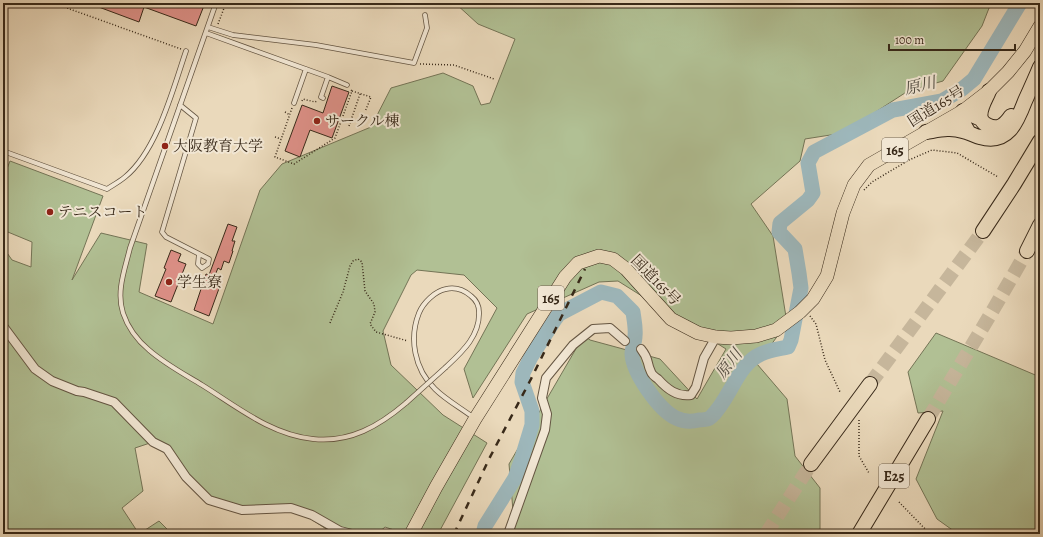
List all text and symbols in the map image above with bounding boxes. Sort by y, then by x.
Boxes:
scale bar [889,26,1015,52]
text: 100 m [895,32,924,48]
water label: 原川 [902,71,940,100]
street label: 国道165号 [904,81,968,131]
place label: サークル棟 [325,111,400,131]
marker: サークル棟 [312,116,322,126]
place label: 大阪教育大学 [173,136,263,156]
road number: 165 [882,138,908,162]
marker: 大阪教育大学 [160,141,170,151]
place label: テニスコート [58,202,147,222]
marker: テニスコート [45,207,55,217]
street label: 国道165号 [627,250,685,310]
place label: 学生寮 [177,272,222,292]
marker: 学生寮 [164,277,174,287]
road number: 165 [538,286,564,310]
water label: 原川 [711,343,749,383]
road number: E25 [879,464,909,488]

